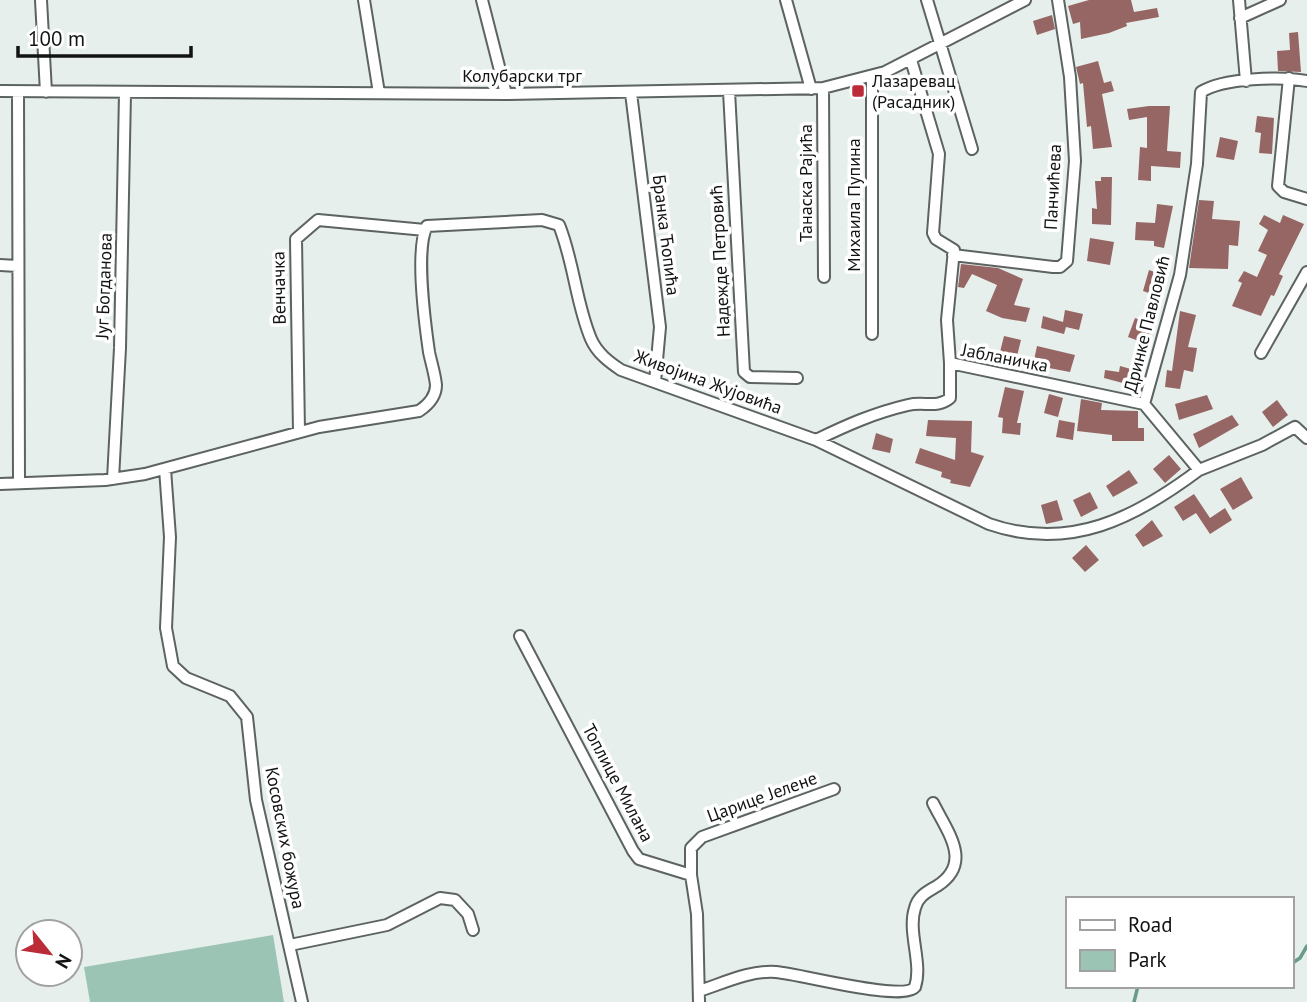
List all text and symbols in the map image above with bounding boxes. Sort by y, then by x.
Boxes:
scale bar [18,14,191,58]
text: 100 m [28,25,85,52]
street label: Колубарски трг [462,64,582,87]
place label: Лазаревац (Расадник) [871,69,956,113]
marker: Лазаревац (Расадник) [850,83,866,99]
street label: Танаска Рајића [794,124,817,242]
street label: Михаила Пупина [842,138,865,272]
street label: Панчићева [1039,143,1066,231]
street label: Бранка Ћопића [648,173,685,297]
street label: Надежде Петровић [704,184,735,338]
street label: Југ Богданова [90,232,117,340]
street label: Венчачка [266,251,291,325]
street label: Дринке Павловић [1118,253,1175,395]
street label: Јабланичка [959,338,1050,377]
street label: Живојина Жујовића [630,344,785,419]
street label: Топлице Милана [578,720,659,846]
street label: Косовских божура [260,765,311,911]
street label: Царице Јелене [704,766,820,827]
legend [1066,897,1293,988]
text: Road [1128,911,1172,938]
north arrow [14,918,84,988]
text: Park [1128,946,1167,973]
text: N [50,950,77,973]

